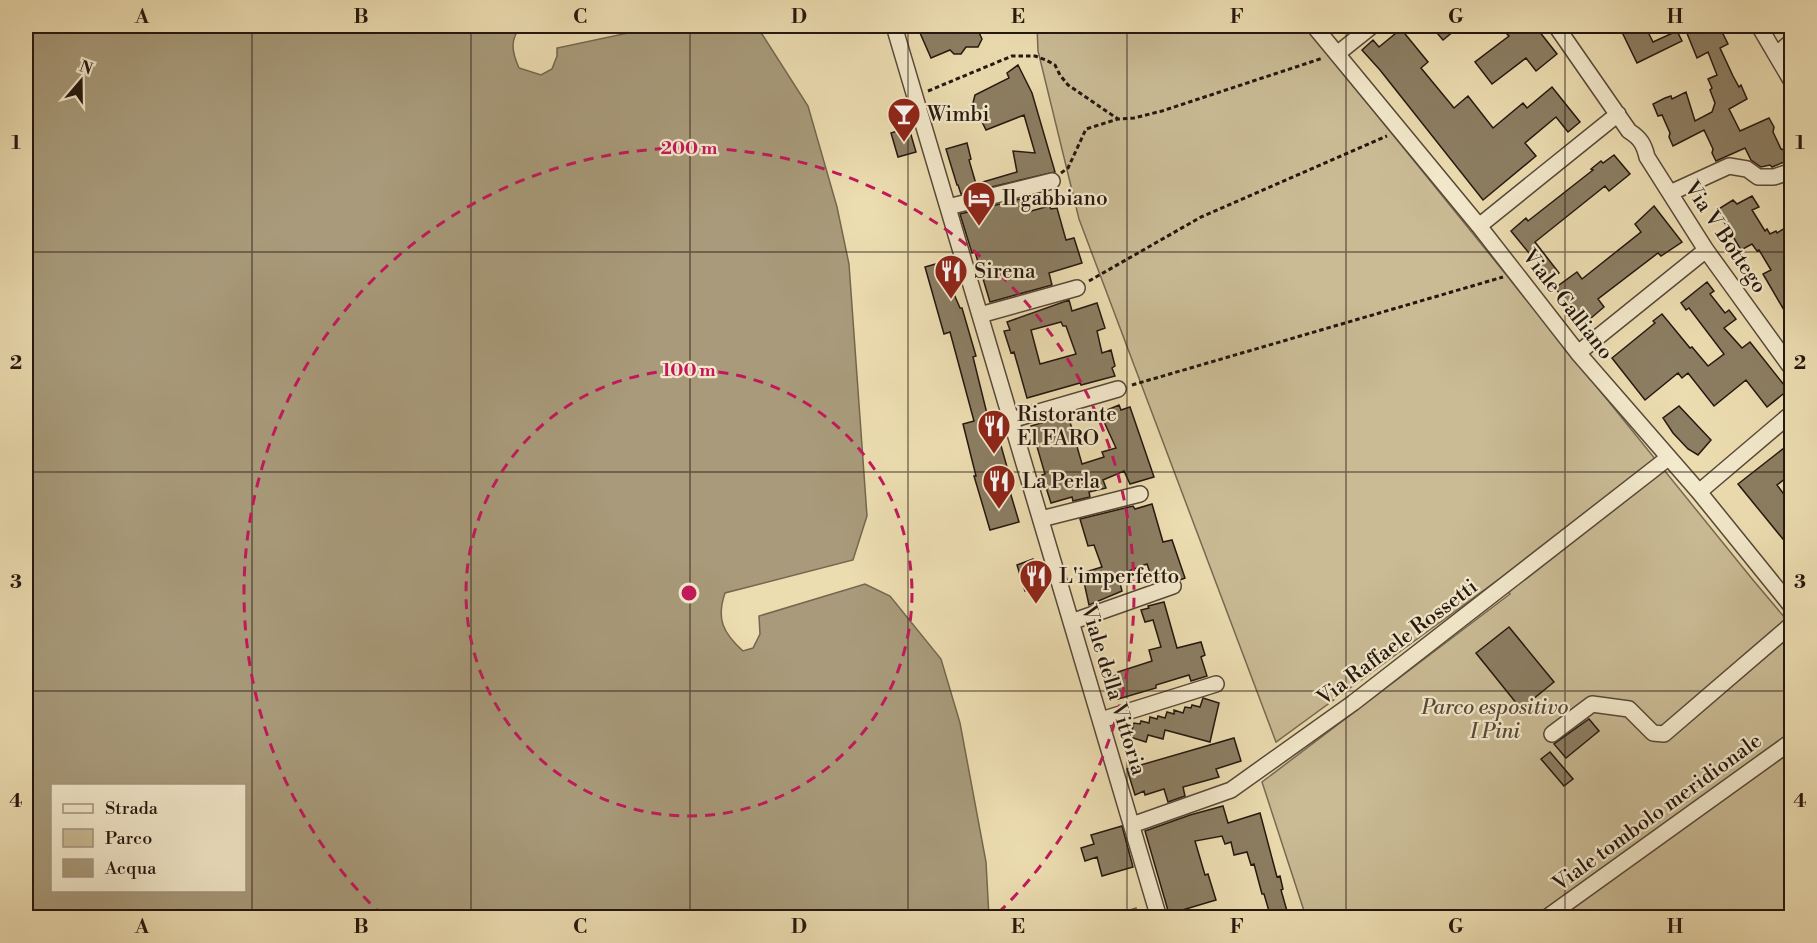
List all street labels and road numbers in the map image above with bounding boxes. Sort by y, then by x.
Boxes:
street label: Via V Bottego [1678,176,1772,298]
street label: Viale Galliano [1515,243,1618,365]
street label: Via Raffaele Rossetti [1311,574,1483,712]
street label: Viale della Vittoria [1075,601,1151,779]
street label: Viale tombolo meridionale [1547,728,1767,898]

